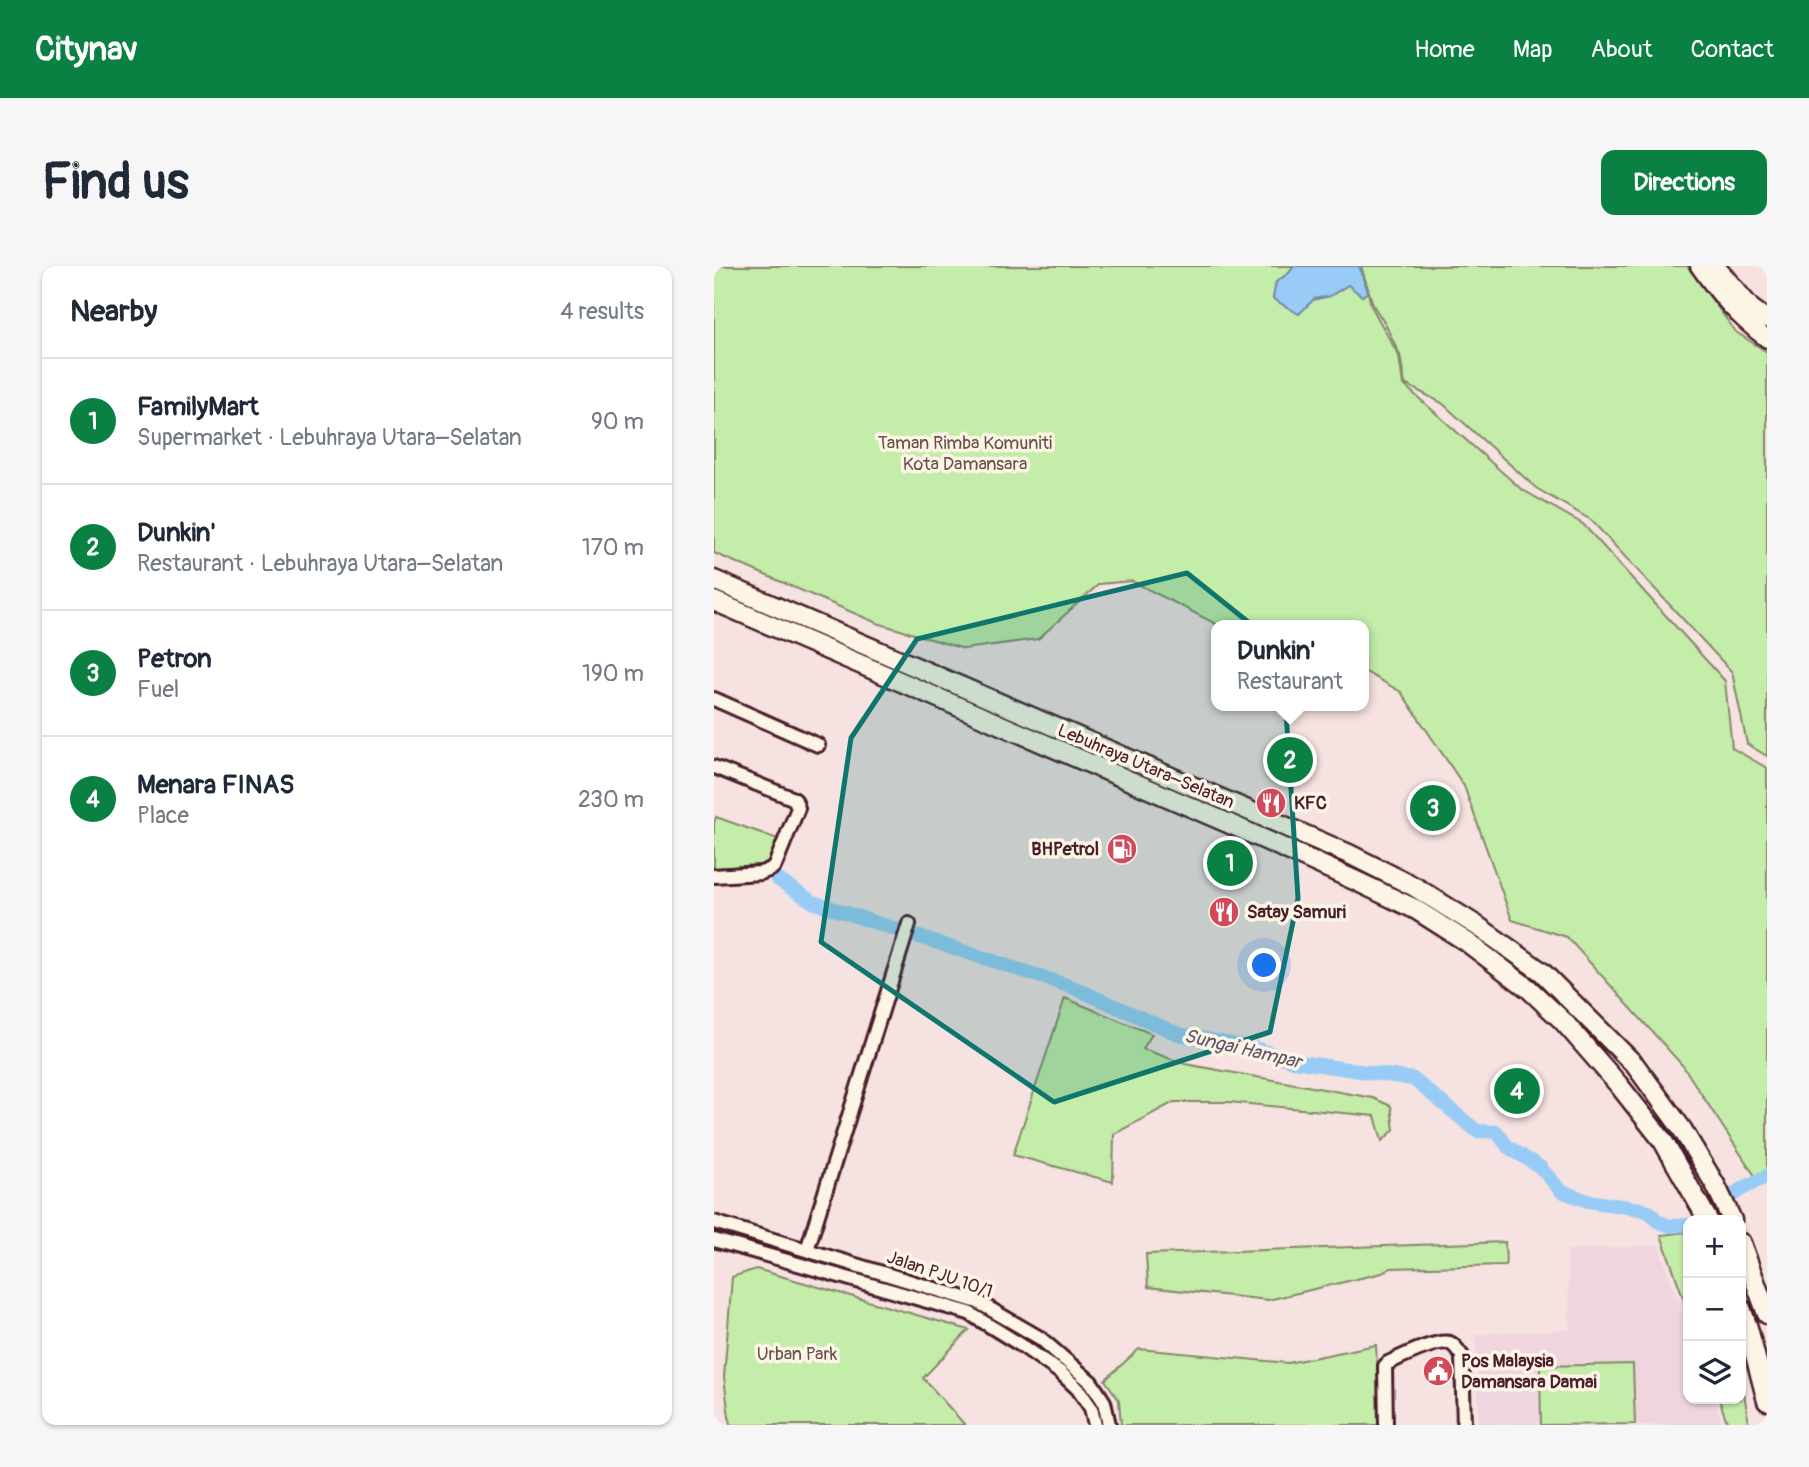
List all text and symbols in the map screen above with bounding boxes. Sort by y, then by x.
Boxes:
text: Citynav [35,29,138,70]
text: Home [1414,35,1475,64]
text: Map [1513,35,1553,64]
text: About [1591,35,1653,64]
text: Contact [1691,35,1774,64]
button: Directions [1601,150,1767,215]
text: Find us [42,152,189,213]
text: Nearby [70,293,157,330]
text: 4 results [560,297,644,326]
text: FamilyMart [137,391,259,423]
text: 1 [89,407,98,436]
text: 90 m [591,407,644,436]
text: Supermarket · Lebuhraya Utara–Selatan [137,423,522,452]
park label: Taman Rimba Komuniti Kota Damansara [878,432,1052,476]
text: Dunkin' [137,517,216,549]
text: 2 [87,533,99,562]
text: 170 m [582,533,644,562]
text: Restaurant · Lebuhraya Utara–Selatan [137,549,503,578]
popup [1211,620,1369,711]
text: Dunkin' [1237,635,1316,667]
text: Petron [137,643,212,675]
text: 3 [87,659,99,688]
text: 190 m [582,659,644,688]
text: Restaurant [1237,667,1343,696]
text: Fuel [137,675,179,704]
street label: Lebuhraya Utara–Selatan [1054,719,1238,814]
pin: 2 [1267,734,1313,786]
text: Menara FINAS [137,769,294,801]
pin: 3 [1410,782,1456,834]
text: 4 [86,785,100,814]
text: 230 m [578,785,644,814]
restaurant icon: KFC [1254,786,1288,820]
place label: KFC [1294,792,1327,815]
text: Place [137,801,189,830]
fuel station icon: BHPetrol [1105,832,1139,866]
pin: 1 [1207,837,1253,889]
place label: BHPetrol [1031,838,1099,861]
restaurant icon: Satay Samuri [1207,895,1241,929]
place label: Satay Samuri [1247,901,1346,924]
your location [1247,948,1281,982]
water label: Sungai Hampar [1182,1024,1306,1075]
pin: 4 [1494,1065,1540,1117]
map controls [1683,1215,1746,1404]
button: + [1683,1215,1746,1278]
street label: Jalan PJU 10/1 [884,1246,996,1303]
button: − [1683,1278,1746,1341]
button: layers [1683,1341,1746,1404]
park label: Urban Park [757,1343,838,1366]
place label: Pos Malaysia Damansara Damai [1461,1350,1597,1394]
public building icon: Pos Malaysia Damansara Damai [1421,1354,1455,1388]

